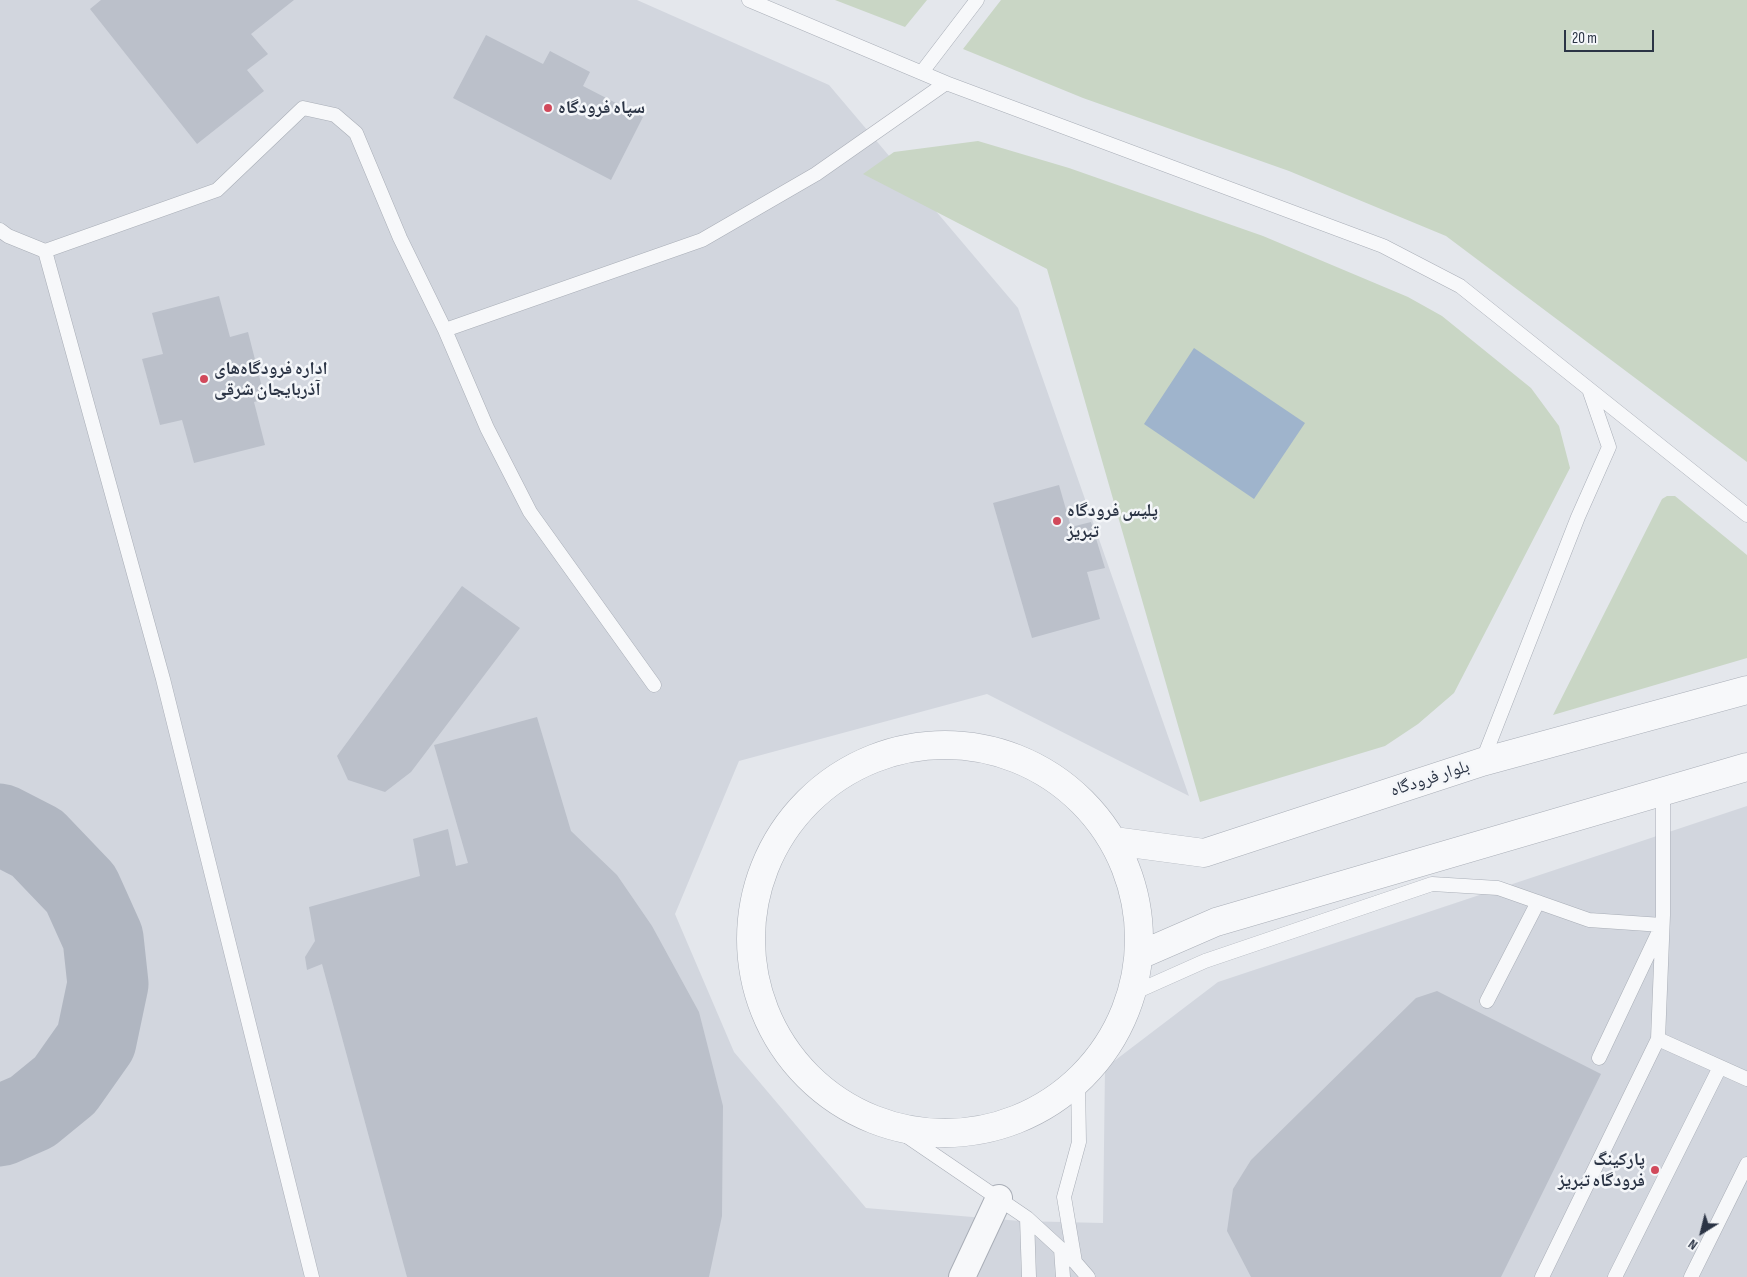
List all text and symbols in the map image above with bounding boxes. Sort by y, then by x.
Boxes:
scale bar [1567,20,1657,52]
text: 20 m [1572,29,1597,48]
place label: سپاه فرودگاه [558,97,645,119]
marker: سپاه فرودگاه [542,102,554,114]
place label: اداره فرودگاه‌های آذربایجان شرقی [214,358,328,400]
marker: اداره فرودگاه‌های آذربایجان شرقی [198,373,210,385]
place label: پلیس فرودگاه تبریز [1067,500,1158,542]
marker: پلیس فرودگاه تبریز [1051,515,1063,527]
street label: بلوار فرودگاه [1388,756,1472,802]
place label: پارکینگ فرودگاه تبریز [1558,1149,1645,1192]
marker: پارکینگ فرودگاه تبریز [1649,1164,1661,1176]
north arrow [1677,1207,1727,1257]
text: N [1685,1235,1701,1254]

